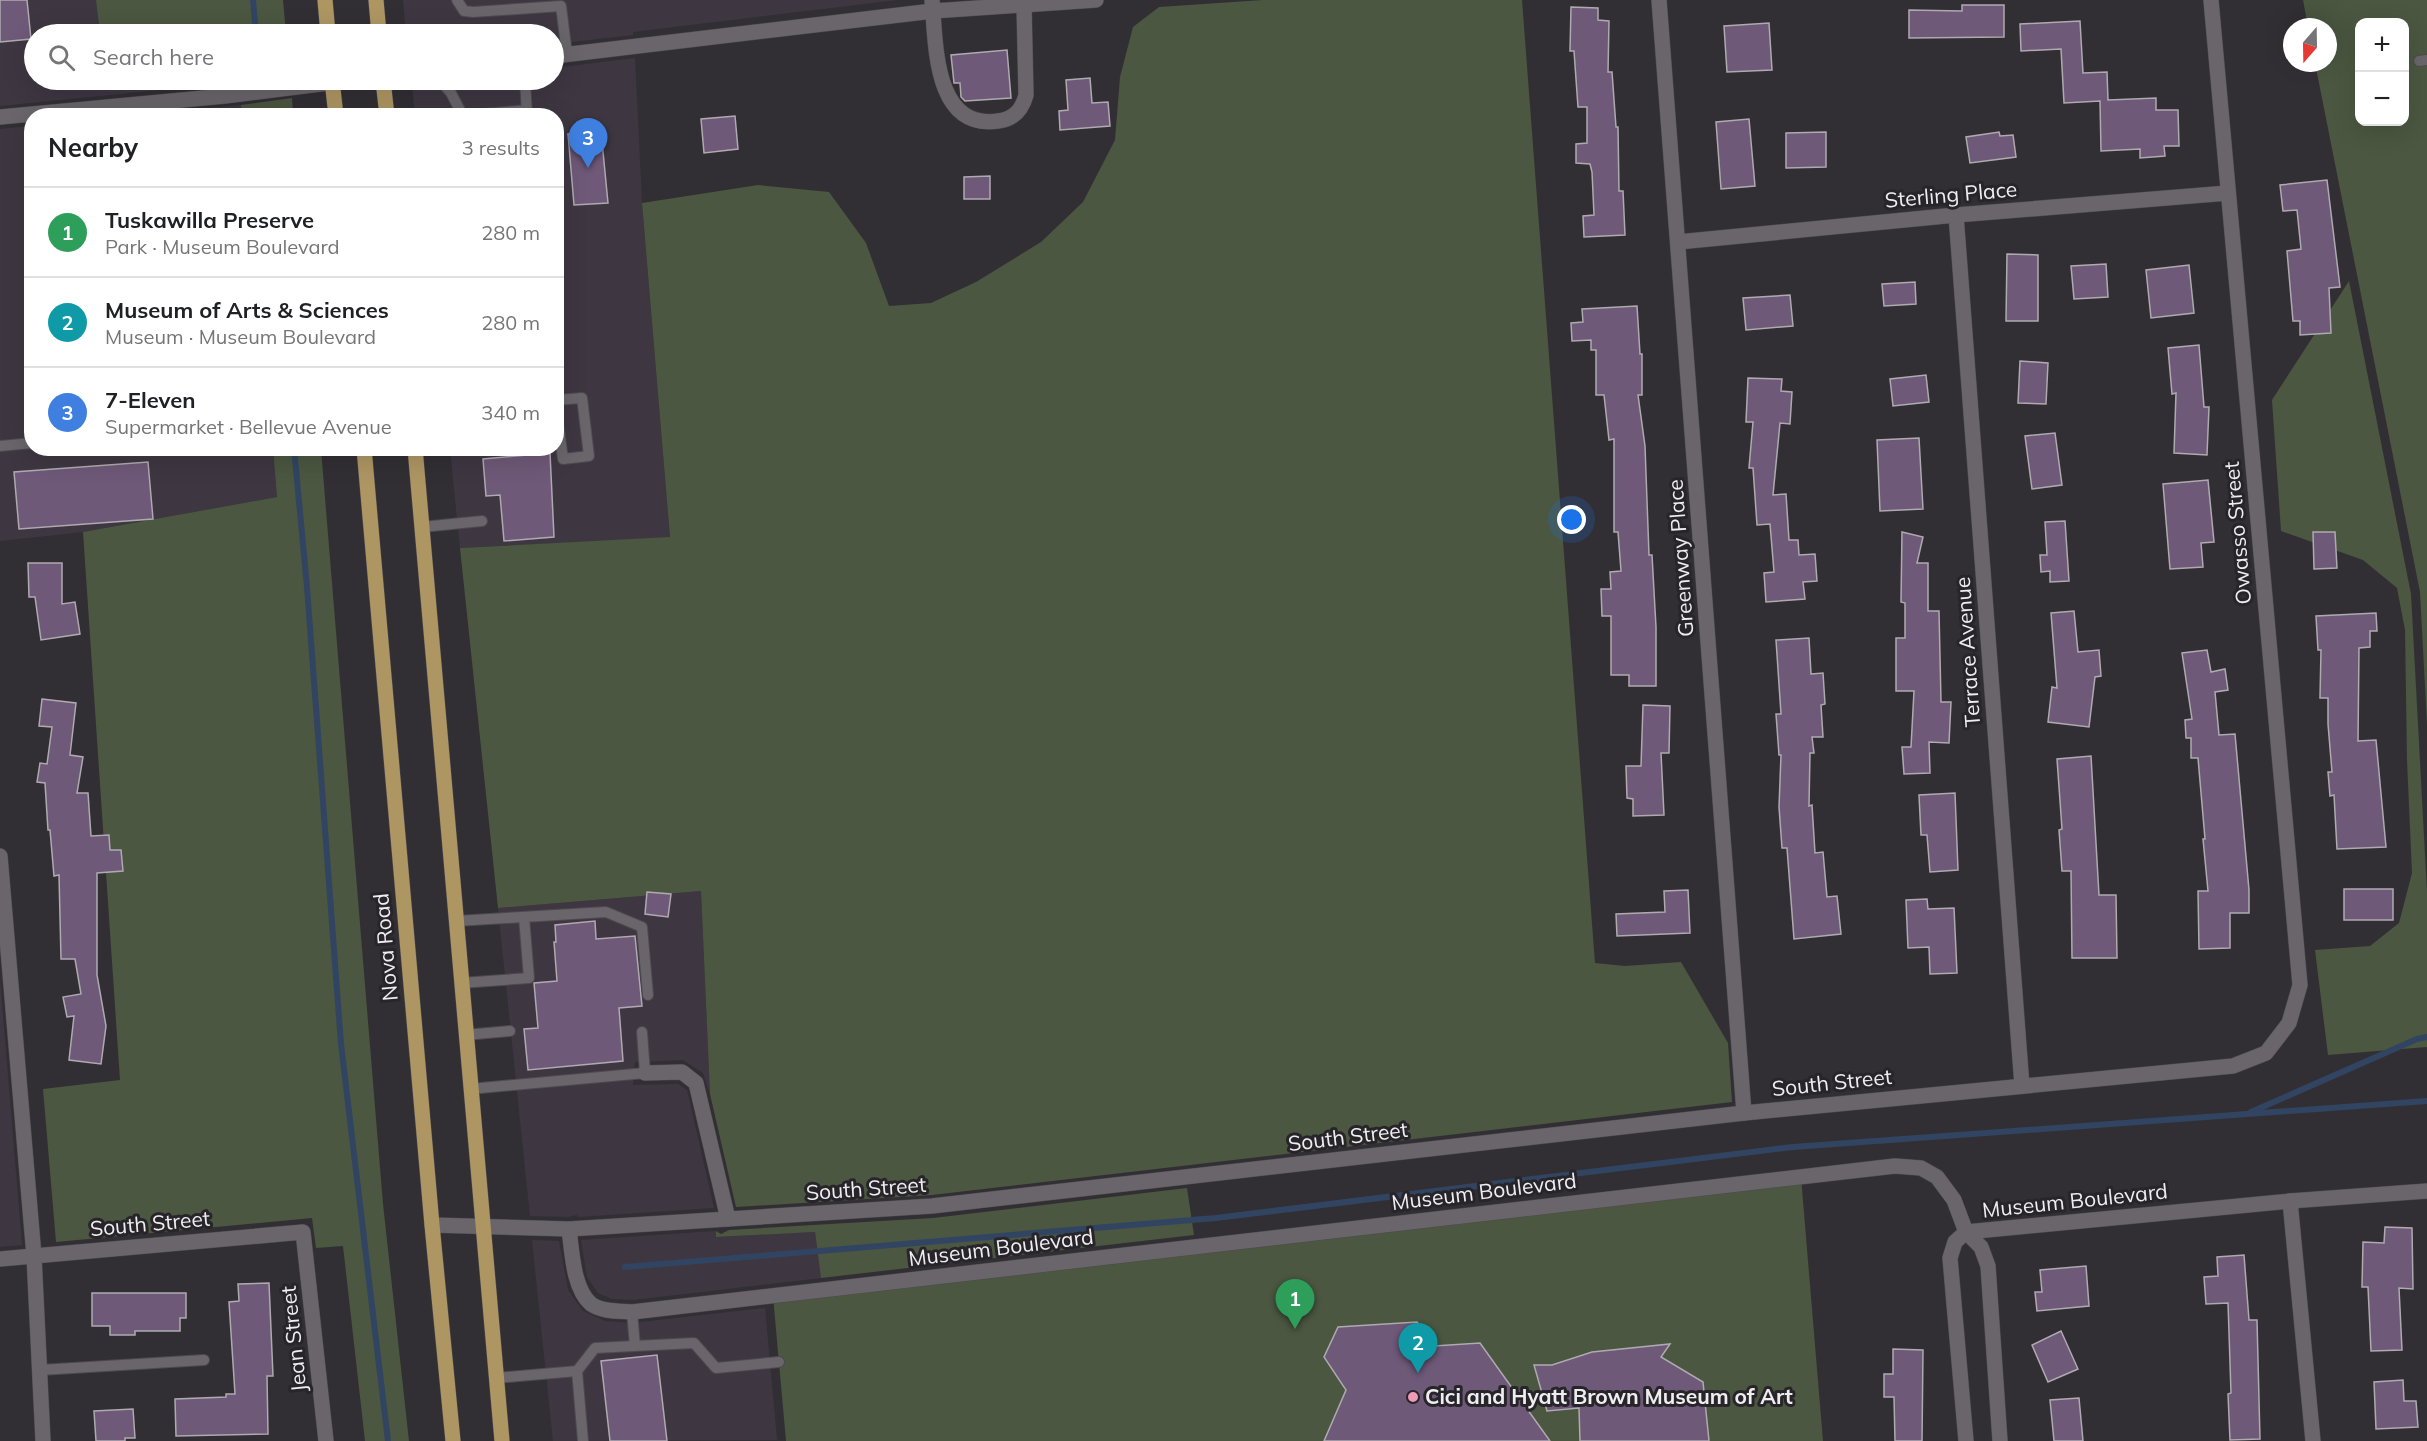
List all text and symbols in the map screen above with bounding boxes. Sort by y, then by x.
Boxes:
north arrow [2283,18,2337,72]
map controls [2355,18,2409,126]
button: + [2355,18,2409,72]
search box [24,24,564,90]
icon: search [45,41,78,74]
text: Search here [93,43,214,71]
button: − [2355,72,2409,126]
pin: 3 [568,118,608,168]
text: Nearby [48,131,138,164]
text: 3 results [462,135,540,160]
street label: Sterling Place [1884,175,2018,213]
text: Tuskawilla Preserve [105,206,314,234]
text: 1 [62,220,74,245]
text: 280 m [481,220,540,245]
text: Park · Museum Boulevard [105,234,340,259]
text: Museum of Arts & Sciences [105,296,389,324]
text: 2 [62,310,74,335]
text: 280 m [481,310,540,335]
text: Museum · Museum Boulevard [105,324,376,349]
text: 7-Eleven [105,386,196,414]
text: 3 [62,400,74,425]
text: 340 m [481,400,540,425]
text: Supermarket · Bellevue Avenue [105,414,392,439]
street label: Owasso Street [2218,461,2256,606]
street label: Greenway Place [1662,478,1698,638]
your location [1557,505,1586,534]
street label: Terrace Avenue [1949,576,1985,728]
street label: Nova Road [367,892,403,1002]
street label: South Street [1771,1063,1893,1101]
street label: South Street [1287,1116,1409,1156]
street label: Museum Boulevard [1390,1167,1578,1215]
street label: South Street [805,1171,927,1205]
street label: Museum Boulevard [1981,1177,2169,1223]
street label: South Street [89,1205,211,1241]
street label: Museum Boulevard [907,1223,1095,1271]
pin: 1 [1276,1280,1314,1329]
street label: Jean Street [274,1285,312,1394]
pin: 2 [1398,1324,1438,1373]
place label: Cici and Hyatt Brown Museum of Art [1425,1383,1793,1409]
marker: Cici and Hyatt Brown Museum of Art [1406,1390,1420,1404]

